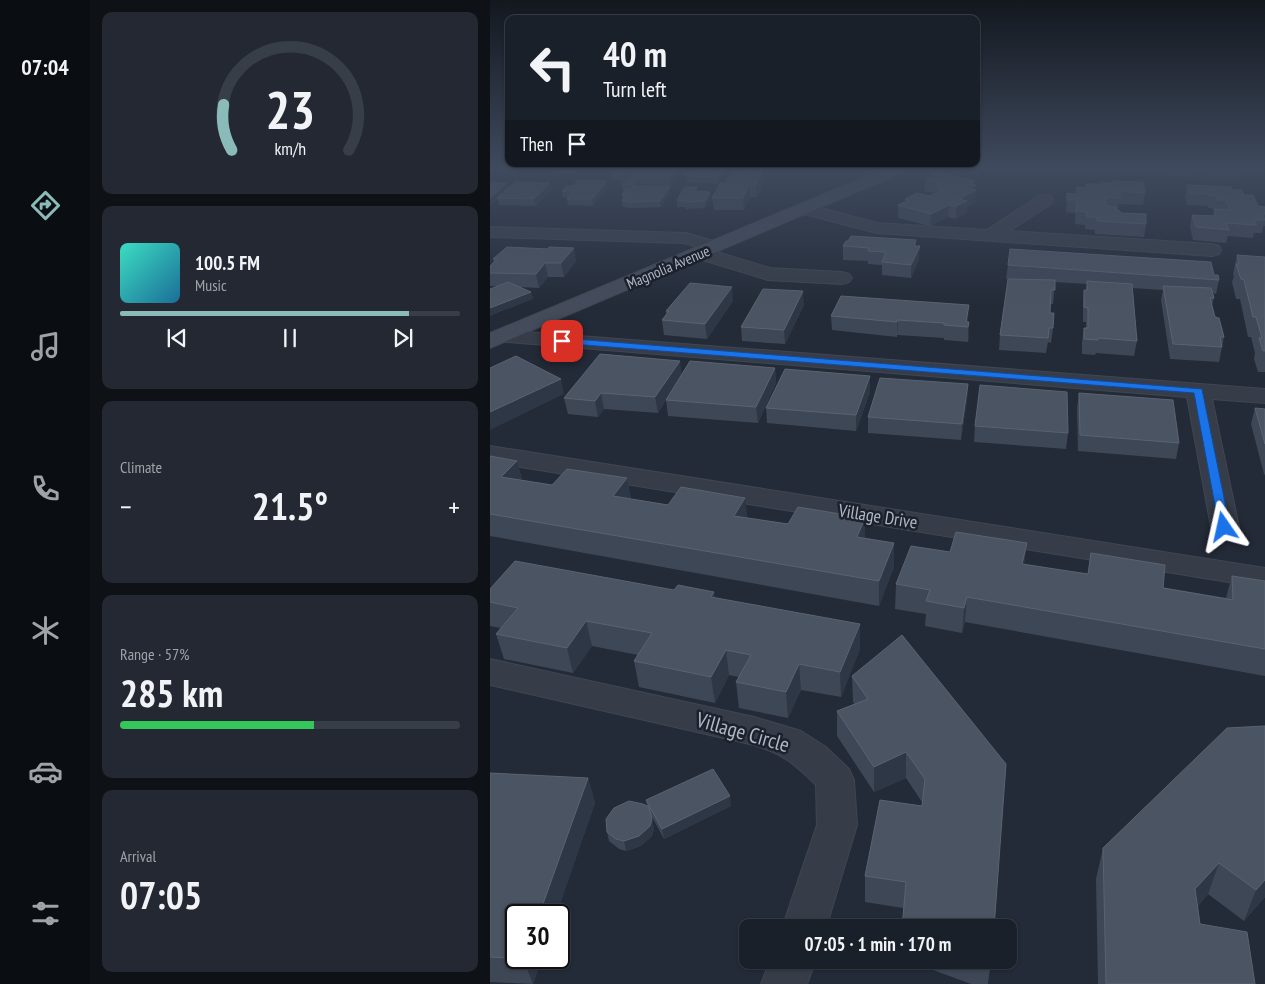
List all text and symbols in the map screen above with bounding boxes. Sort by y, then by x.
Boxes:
text: 40 m [603,31,667,77]
icon: left [520,35,585,100]
text: 07:04 [21,53,69,81]
text: Turn left [603,75,667,103]
text: 23 [265,76,315,143]
icon: arrive [563,130,591,158]
text: Then [520,132,553,156]
text: km/h [274,137,306,160]
icon: directions [28,188,63,223]
street label: Magnolia Avenue [624,241,712,293]
text: 100.5 FM [195,251,260,275]
text: Music [195,275,227,295]
pin [541,320,583,362]
icon: previous [163,324,191,352]
icon: pause [276,324,304,352]
icon: next [389,324,417,352]
icon: arrive [548,327,576,355]
icon: music [28,329,63,364]
text: Climate [120,457,162,477]
icon: phone [28,471,63,506]
text: 21.5° [252,481,328,530]
text: − [120,488,132,525]
text: + [448,488,460,525]
street label: Village Drive [836,498,919,534]
position arrow [1197,500,1249,552]
icon: climate [28,613,63,648]
text: Range · 57% [120,644,189,664]
text: 285 km [120,668,223,717]
street label: Village Circle [692,706,793,758]
icon: car [28,754,63,789]
text: Arrival [120,846,156,866]
text: 07:05 [120,870,202,919]
icon: filters [28,896,63,931]
speed limit sign: 30 [505,904,570,969]
text: 07:05 · 1 min · 170 m [805,932,951,956]

